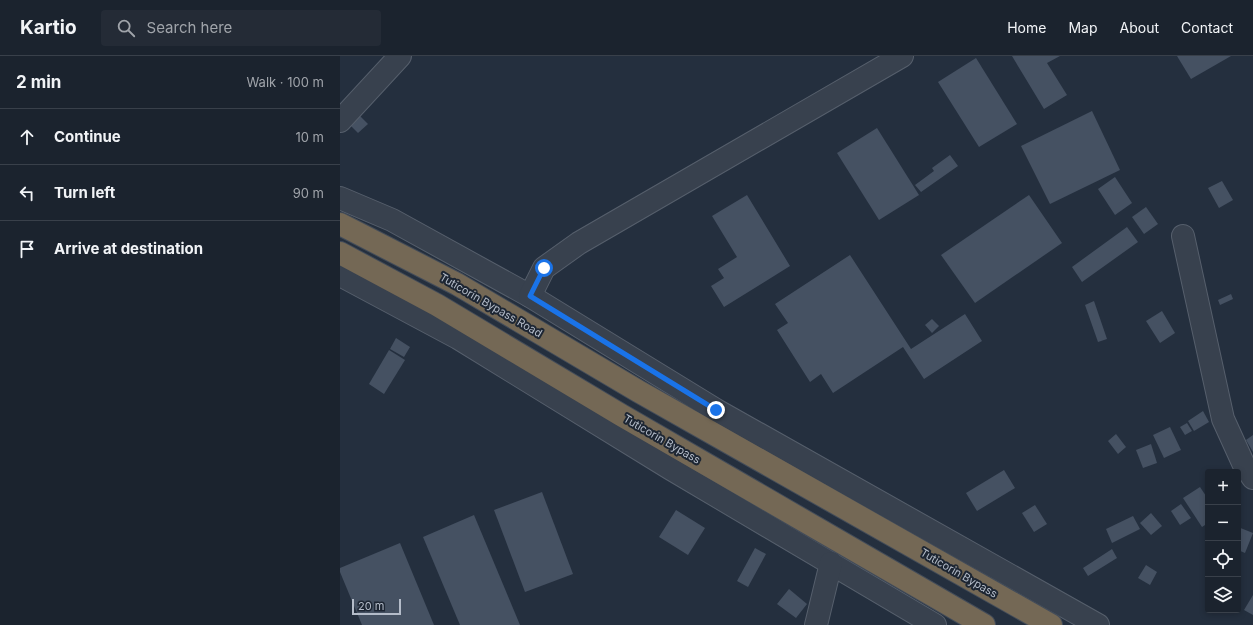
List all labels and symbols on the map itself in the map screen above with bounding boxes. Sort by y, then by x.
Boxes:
route start [535,259,553,277]
street label: Tuticorin Bypass Road [437,270,545,340]
route end [707,401,725,419]
street label: Tuticorin Bypass [621,411,703,467]
street label: Tuticorin Bypass [918,545,1000,601]
scale bar [352,597,401,616]

